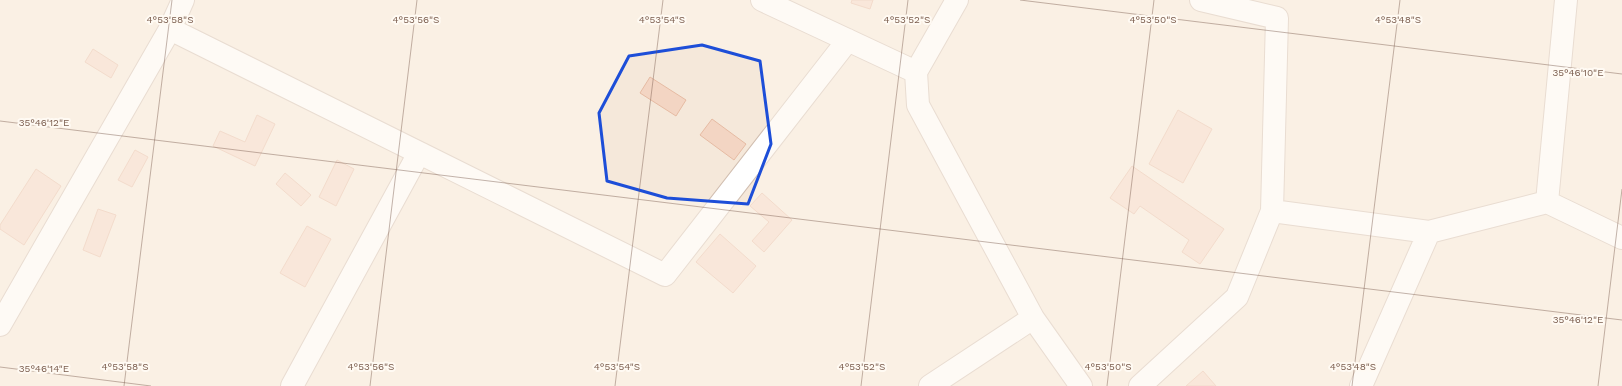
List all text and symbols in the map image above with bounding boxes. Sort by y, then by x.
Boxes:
text: 4°53'58"S [146,14,194,25]
text: 4°53'56"S [392,14,440,25]
text: 4°53'54"S [639,14,685,25]
text: 4°53'52"S [884,14,930,25]
text: 4°53'50"S [1129,14,1177,25]
text: 4°53'48"S [1375,14,1421,25]
text: 35°46'10"E [1552,67,1604,78]
text: 35°46'12"E [19,117,69,128]
text: 35°46'12"E [1553,314,1603,325]
text: 4°53'58"S [101,361,149,372]
text: 4°53'56"S [347,361,395,372]
text: 4°53'54"S [594,361,640,372]
text: 4°53'52"S [839,361,885,372]
text: 4°53'50"S [1084,361,1132,372]
text: 4°53'48"S [1330,361,1376,372]
text: 35°46'14"E [19,363,69,374]

